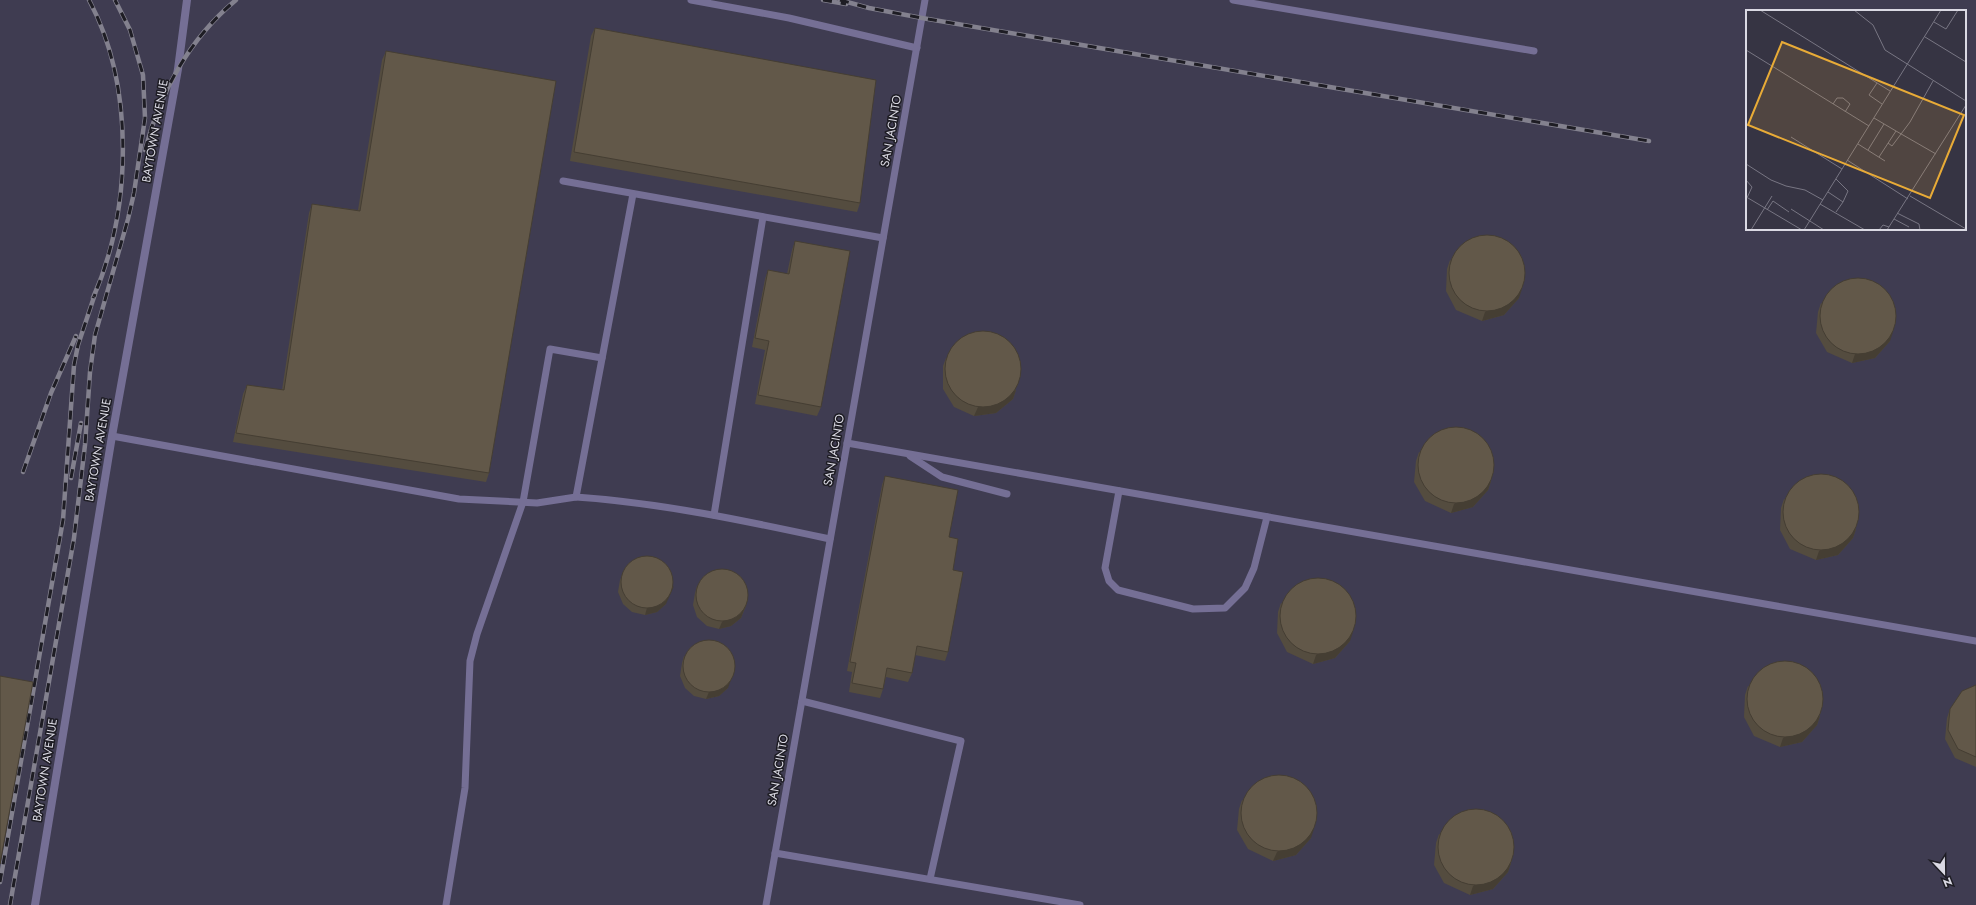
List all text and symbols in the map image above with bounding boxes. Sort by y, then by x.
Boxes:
inset map [1746,10,1966,230]
street label: BAYTOWN AVENUE [137,78,173,184]
street label: SAN JACINTO [876,94,906,168]
street label: BAYTOWN AVENUE [80,397,116,503]
street label: SAN JACINTO [819,413,849,487]
street label: BAYTOWN AVENUE [28,717,62,823]
street label: SAN JACINTO [763,733,793,807]
north arrow [1924,853,1964,893]
text: N [1941,873,1955,891]

